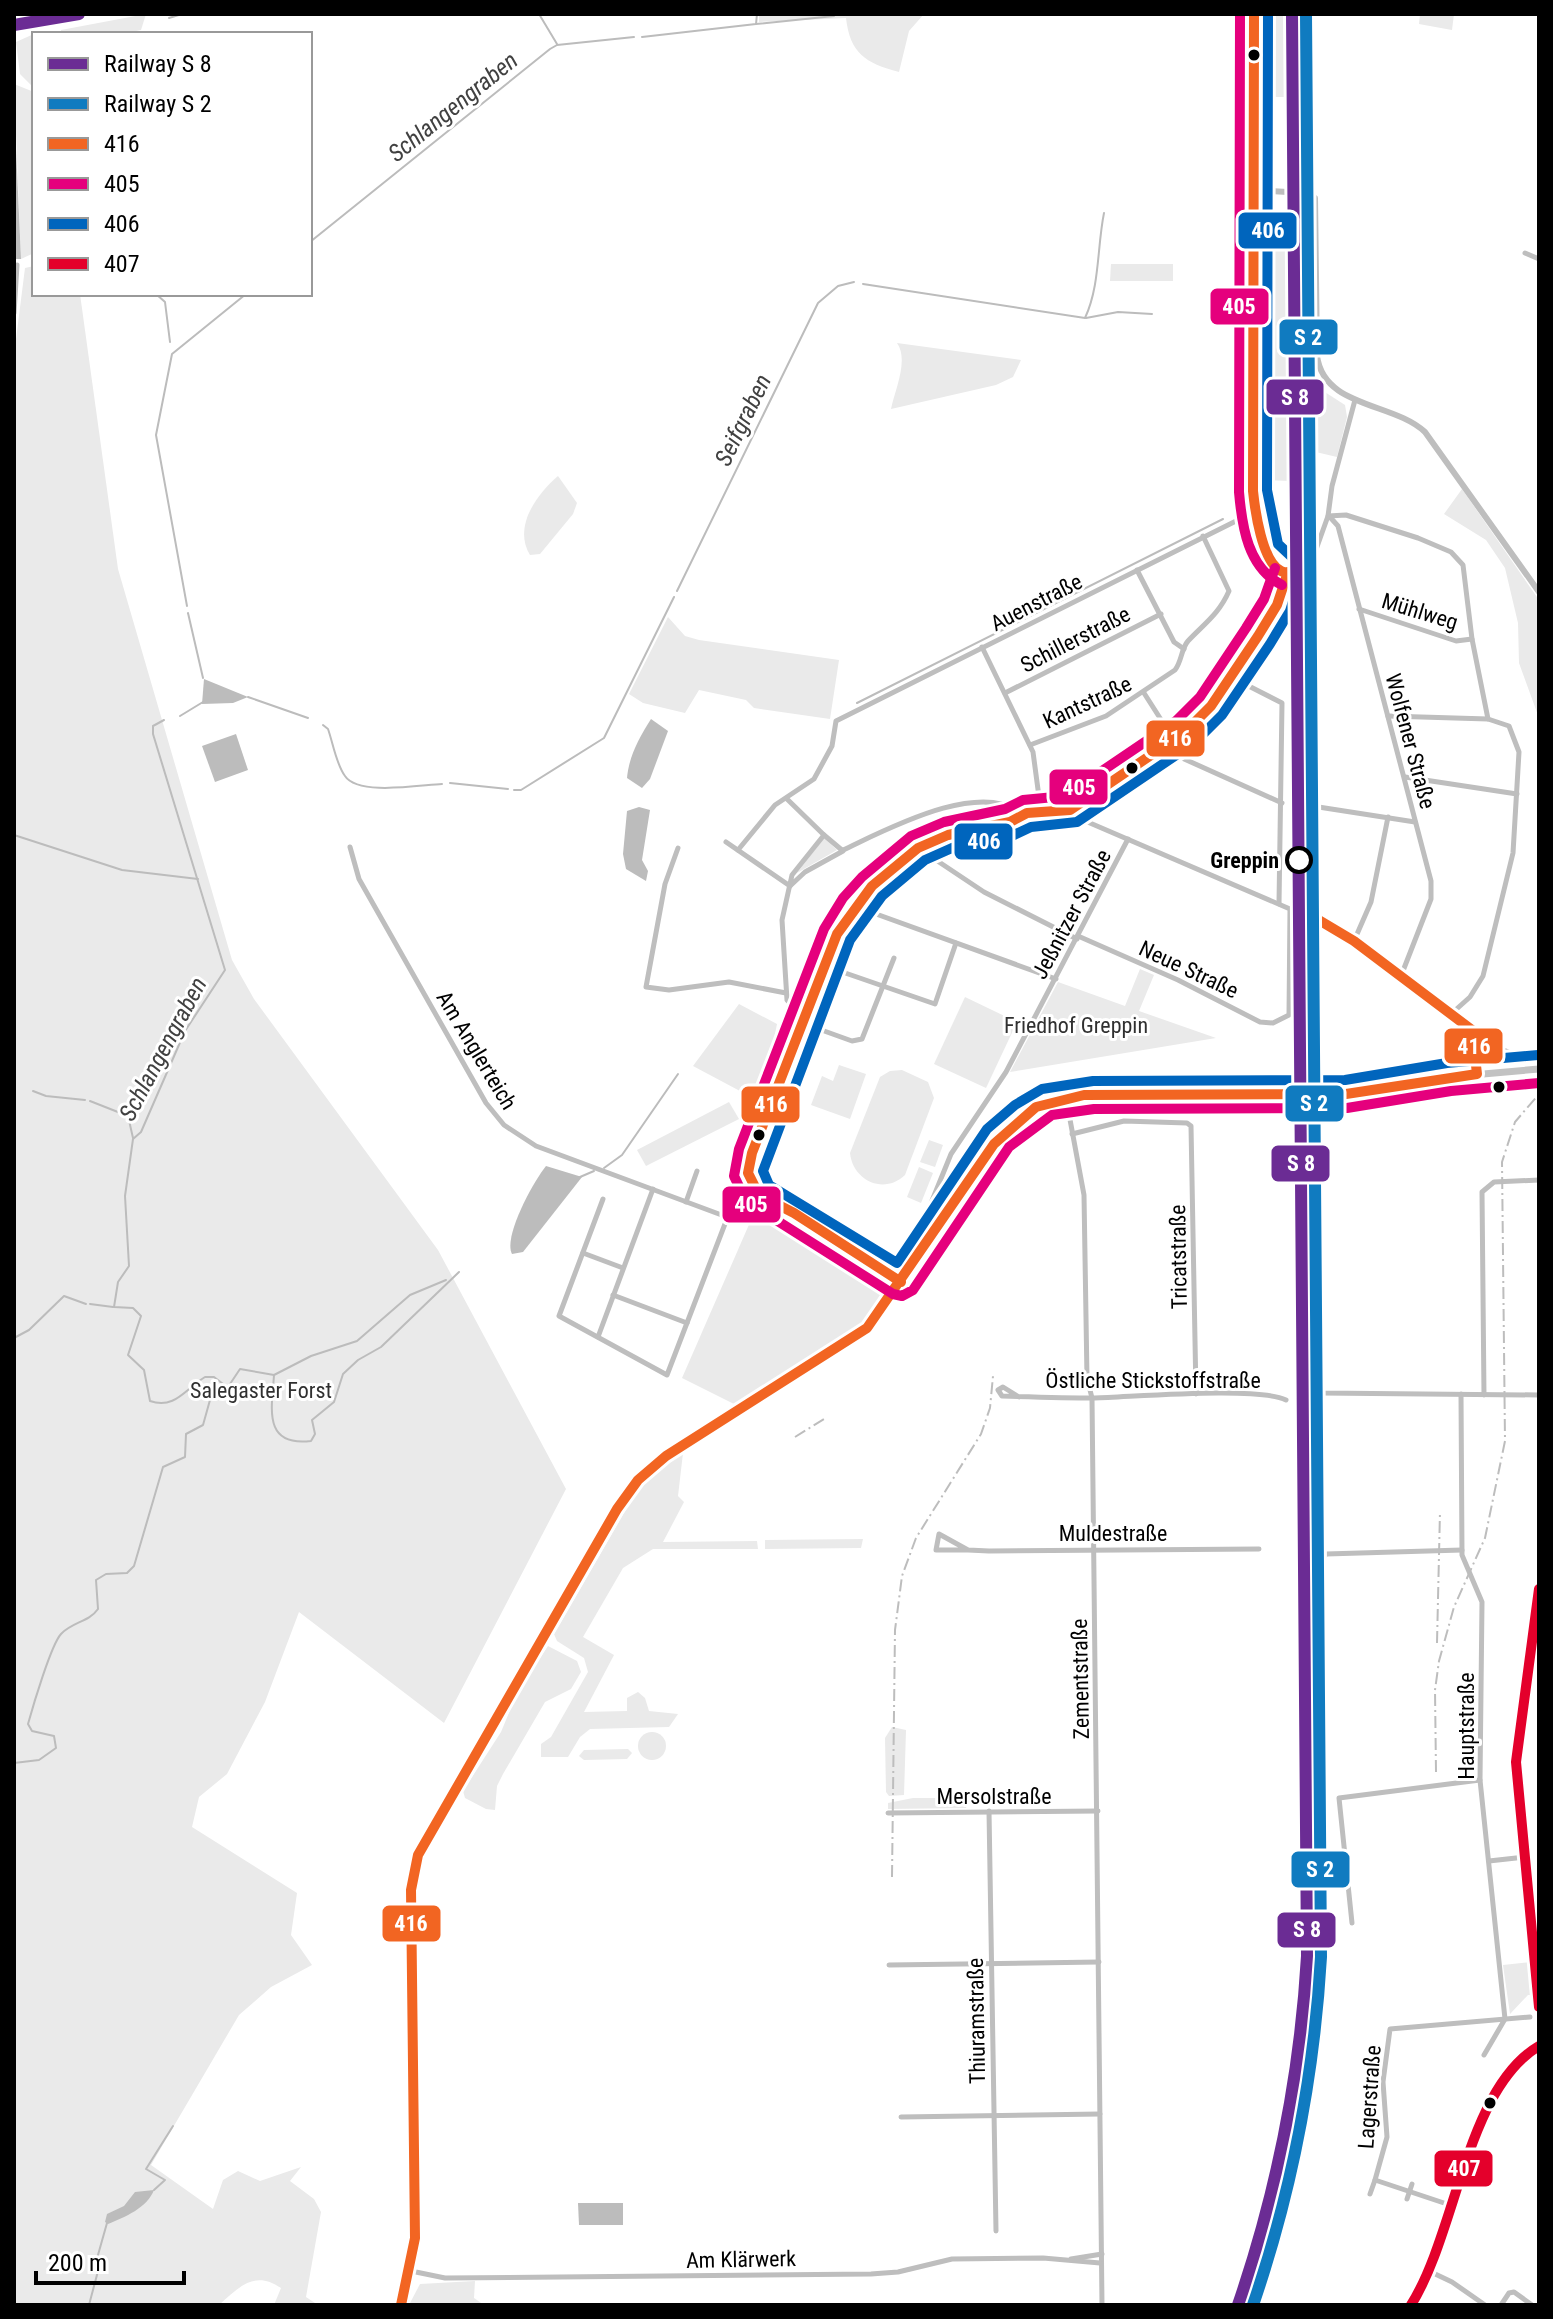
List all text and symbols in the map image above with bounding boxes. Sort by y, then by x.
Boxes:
legend [32,32,312,296]
water label: Schlangengraben [383,46,523,168]
unlabelled marker [1246,47,1262,63]
text: Railway S 8 [104,50,211,78]
text: Railway S 2 [104,90,211,118]
text: 416 [104,130,140,158]
text: 405 [104,170,140,198]
text: 406 [104,210,140,238]
line badge: 406 [1237,211,1298,250]
text: 406 [1251,218,1285,243]
text: 407 [104,250,140,278]
line badge: 405 [1209,287,1270,326]
text: 405 [1222,294,1256,319]
line badge: S 2 [1278,318,1339,356]
text: S 2 [1294,325,1322,350]
water label: Seifgraben [709,370,777,470]
line badge: S 8 [1265,378,1325,416]
text: S 8 [1281,385,1309,410]
street label: Auenstraße [986,569,1086,636]
street label: Mühlweg [1379,588,1461,635]
street label: Schillerstraße [1016,601,1134,678]
street label: Kantstraße [1039,671,1135,734]
street label: Wolfener Straße [1380,671,1441,811]
line badge: 416 [1145,719,1206,758]
text: 416 [1158,726,1192,751]
unlabelled marker [1124,760,1140,776]
line badge: 405 [1048,768,1109,806]
text: 405 [1062,775,1096,800]
line badge: 406 [953,822,1014,861]
text: 406 [967,829,1001,854]
street label: Jeßnitzer Straße [1027,845,1116,983]
marker: Greppin [1286,847,1312,873]
place label: Greppin [1210,848,1279,873]
street label: Neue Straße [1135,936,1242,1003]
water label: Schlangengraben [113,972,213,1126]
street label: Am Anglerteich [431,986,522,1114]
park label: Friedhof Greppin [1004,1013,1148,1038]
line badge: 416 [1443,1027,1504,1065]
text: 416 [1457,1034,1491,1059]
unlabelled marker [1491,1079,1507,1095]
line badge: S 2 [1284,1084,1345,1123]
line badge: 416 [740,1085,801,1124]
text: S 2 [1300,1091,1328,1116]
text: 416 [754,1092,788,1117]
unlabelled marker [751,1127,767,1143]
line badge: S 8 [1270,1144,1331,1183]
text: S 8 [1287,1151,1315,1176]
line badge: 405 [721,1185,782,1224]
text: 405 [734,1192,768,1217]
street label: Tricatstraße [1165,1204,1192,1310]
street label: Östliche Stickstoffstraße [1045,1368,1261,1393]
park label: Salegaster Forst [190,1378,332,1403]
street label: Muldestraße [1059,1521,1167,1546]
street label: Zementstraße [1067,1618,1094,1740]
street label: Hauptstraße [1454,1672,1479,1780]
street label: Mersolstraße [937,1784,1051,1809]
line badge: S 2 [1290,1850,1351,1889]
text: S 2 [1306,1857,1334,1882]
line badge: 416 [381,1904,442,1943]
text: 416 [394,1911,428,1936]
line badge: S 8 [1276,1911,1337,1949]
text: S 8 [1293,1917,1321,1942]
street label: Thiuramstraße [963,1958,990,2084]
street label: Lagerstraße [1353,2044,1386,2150]
unlabelled marker [1482,2095,1498,2111]
line badge: 407 [1433,2149,1494,2188]
text: 407 [1447,2156,1481,2181]
scale bar [36,2235,184,2285]
street label: Am Klärwerk [686,2246,796,2273]
text: 200 m [48,2249,107,2277]

